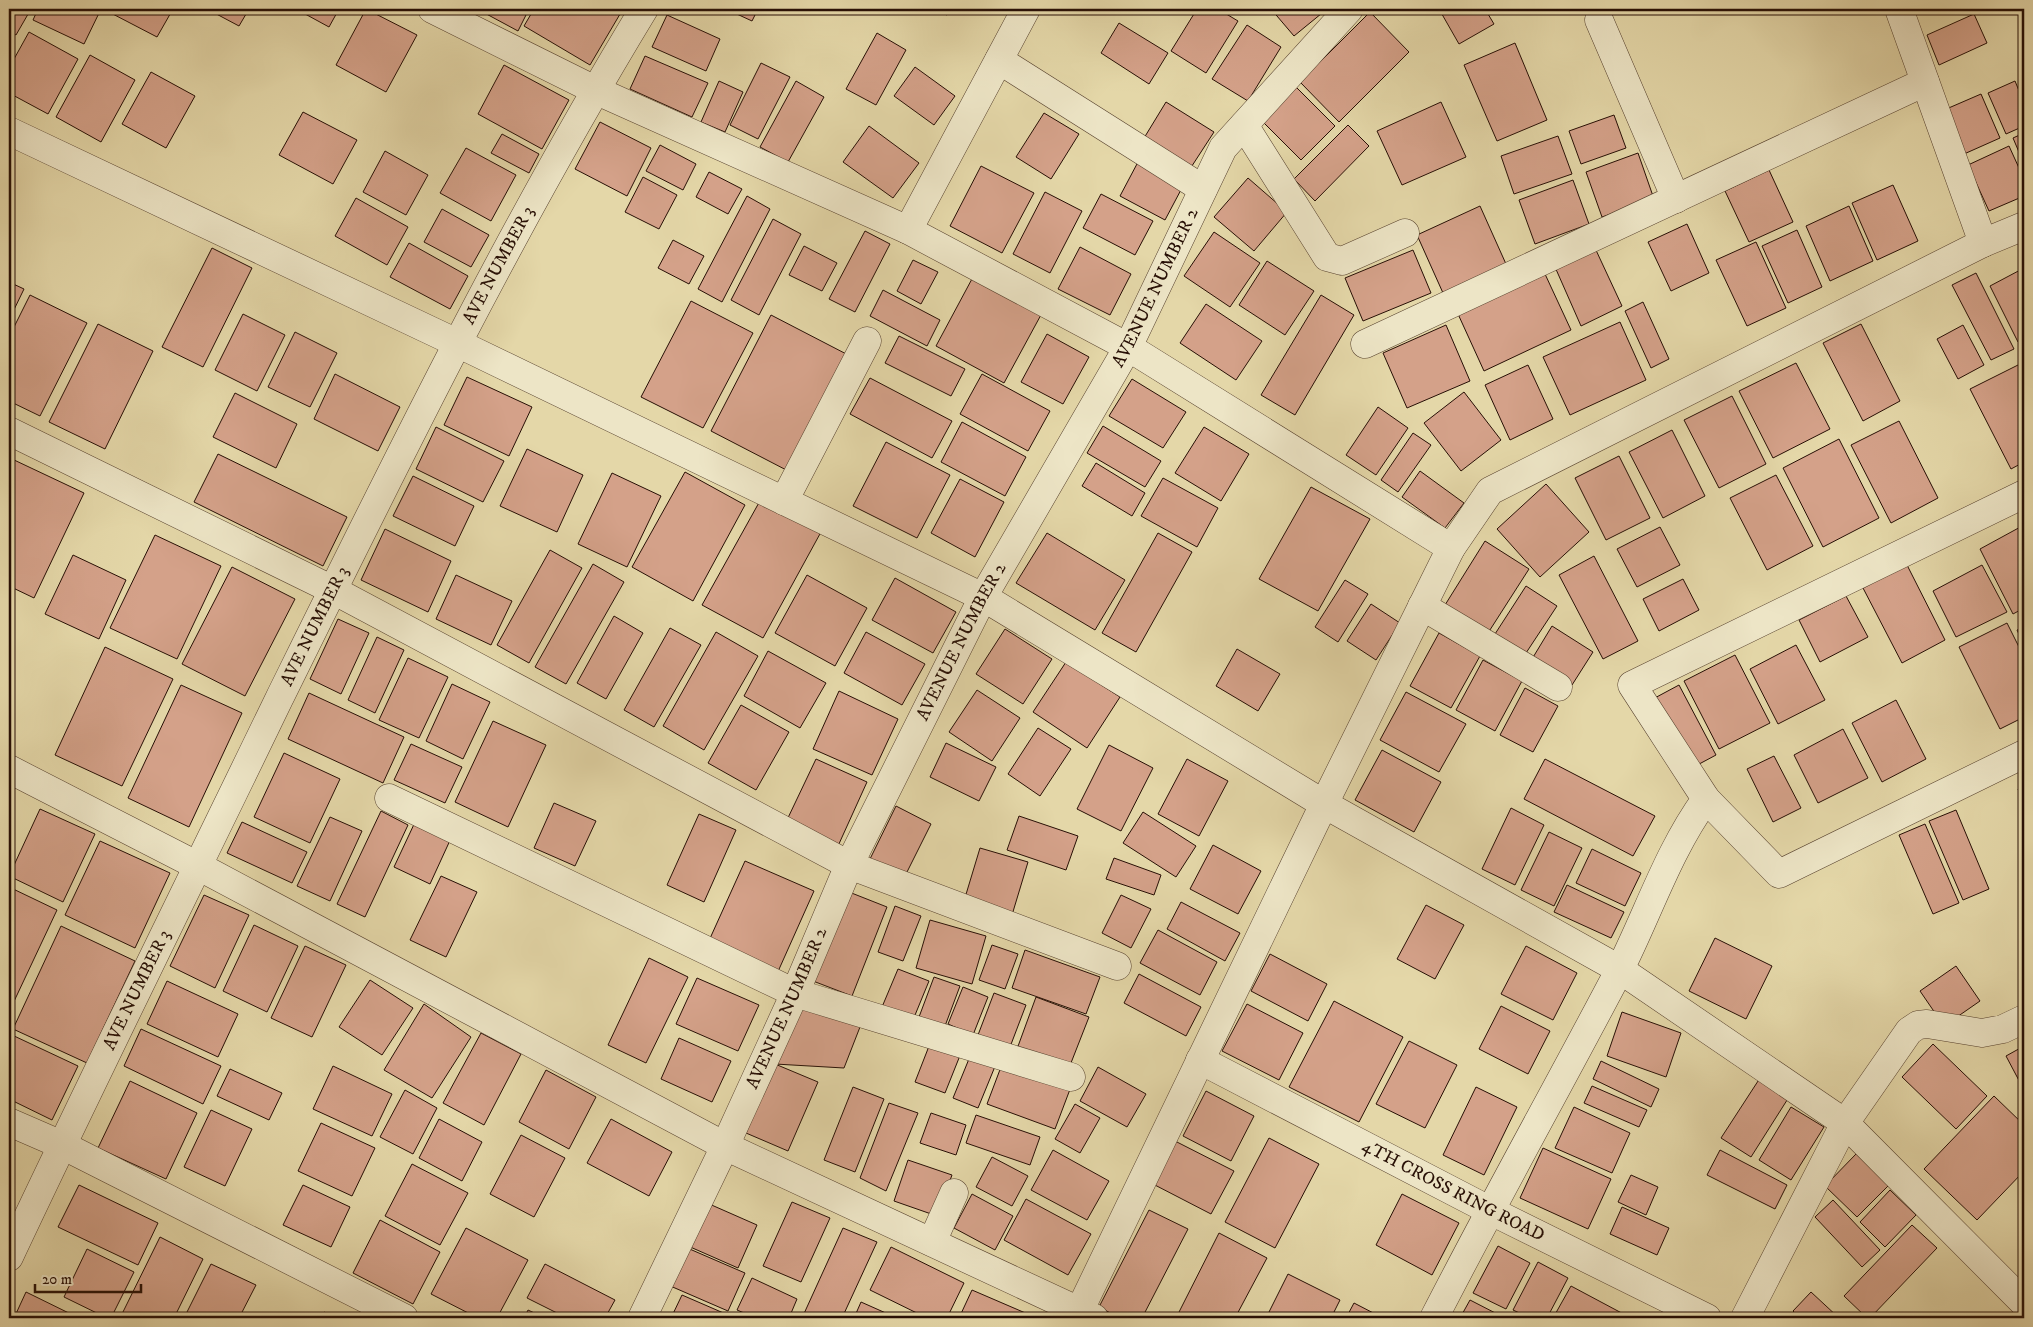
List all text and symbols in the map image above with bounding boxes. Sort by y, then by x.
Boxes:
street label: AVE NUMBER 3 [458,202,539,328]
street label: AVENUE NUMBER 2 [1107,205,1204,372]
street label: AVENUE NUMBER 2 [912,559,1011,724]
street label: AVE NUMBER 3 [276,563,354,690]
street label: AVENUE NUMBER 2 [742,924,832,1093]
street label: AVE NUMBER 3 [99,927,176,1054]
street label: 4TH CROSS RING ROAD [1358,1135,1548,1247]
scale bar [35,1262,141,1294]
text: 20 m [42,1270,72,1289]

